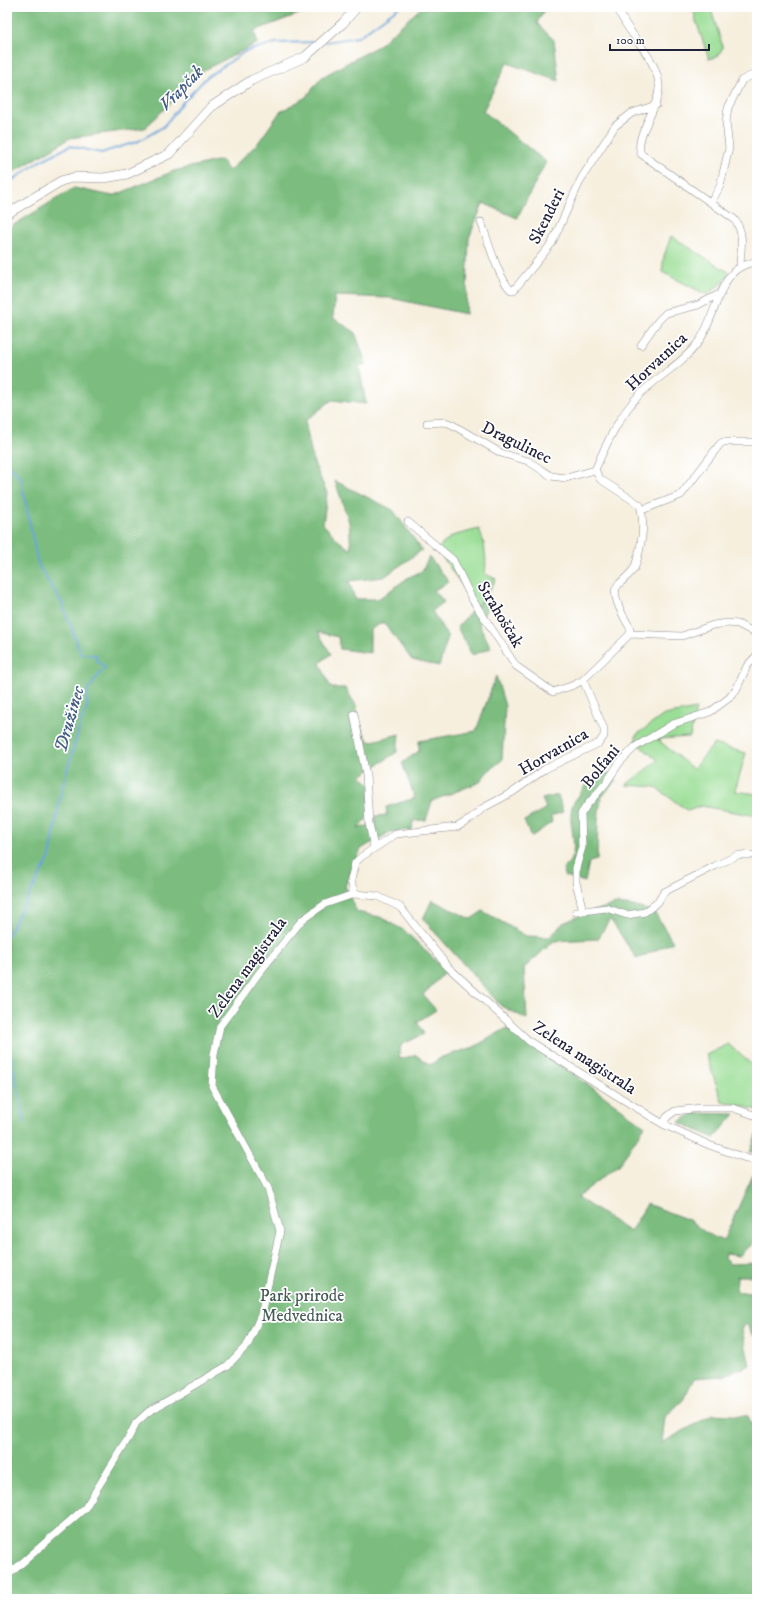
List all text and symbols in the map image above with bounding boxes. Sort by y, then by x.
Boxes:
scale bar [610,26,709,52]
text: 100 m [616,33,645,48]
water label: Vrapčak [155,61,209,116]
street label: Skenderi [524,185,570,248]
street label: Horvatnica [621,327,693,396]
street label: Dragulinec [478,416,555,469]
street label: Strahoščak [472,577,529,652]
water label: Družinec [50,683,90,755]
street label: Horvatnica [515,723,593,781]
street label: Bolfani [577,740,625,793]
street label: Zelena magistrala [204,912,292,1022]
street label: Zelena magistrala [528,1016,641,1100]
park label: Park prirode Medvednica [260,1285,344,1327]

